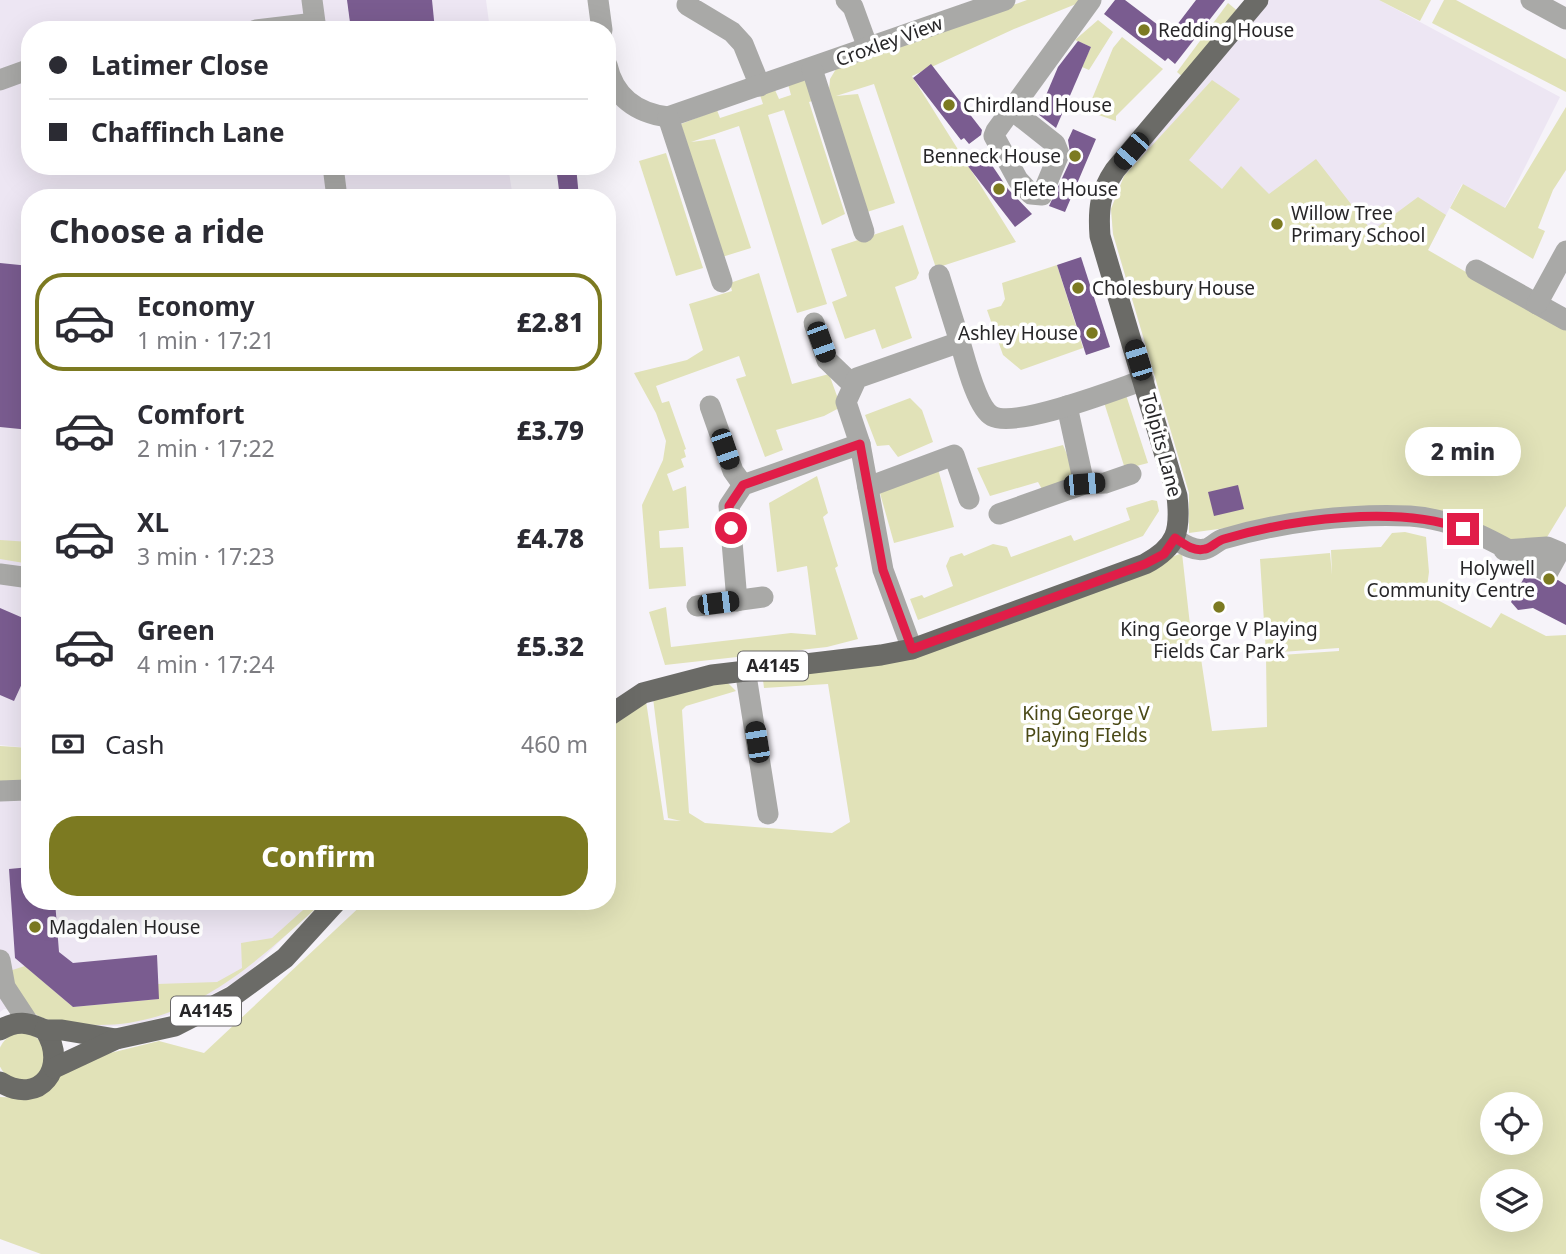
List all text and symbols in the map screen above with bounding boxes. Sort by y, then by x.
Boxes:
street label: Croxley View [832,10,946,72]
place label: Redding House [1158,17,1294,43]
marker: Redding House [1136,22,1152,38]
text: Latimer Close [91,47,269,83]
place label: Chirdland House [963,92,1112,118]
marker: Chirdland House [941,97,957,113]
text: Chaffinch Lane [91,114,285,150]
car [1110,128,1153,174]
place label: Benneck House [922,143,1061,169]
marker: Benneck House [1067,148,1083,164]
place label: Flete House [1013,176,1118,202]
marker: Flete House [991,181,1007,197]
place label: Willow Tree Primary School [1291,200,1425,248]
text: Choose a ride [49,209,265,252]
marker: Willow Tree Primary School [1269,216,1285,232]
place label: Cholesbury House [1092,275,1255,301]
marker: Cholesbury House [1070,280,1086,296]
text: Economy [137,288,255,324]
icon: car [53,291,116,354]
text: £2.81 [516,304,584,340]
car [804,319,839,365]
place label: Ashley House [958,320,1078,346]
text: 1 min · 17:21 [137,324,275,356]
marker: Ashley House [1084,325,1100,341]
car [1122,337,1155,383]
street label: Tolpits Lane [1136,390,1188,500]
text: Comfort [137,396,245,432]
icon: car [53,399,116,462]
text: £3.79 [516,412,584,448]
car [709,426,742,472]
callout: 2 min [1405,428,1521,476]
text: 2 min · 17:22 [137,432,275,464]
text: 2 min [1431,435,1495,467]
car [1063,472,1106,496]
text: XL [137,504,169,540]
icon: car [53,507,116,570]
route start [715,512,747,544]
route end [1447,513,1479,545]
text: £4.78 [516,520,584,556]
text: 3 min · 17:23 [137,540,275,572]
place label: Holywell Community Centre [1367,555,1535,603]
marker: Holywell Community Centre [1541,571,1557,587]
car [696,590,741,616]
marker: King George V Playing Fields Car Park [1211,599,1227,615]
text: Green [137,612,215,648]
icon: car [53,615,116,678]
place label: King George V Playing Fields Car Park [1120,616,1318,664]
text: £5.32 [516,628,584,664]
text: 4 min · 17:24 [137,648,275,680]
road number: A4145 [738,652,808,680]
park label: King George V Playing FIelds [1022,700,1150,748]
car [744,720,771,764]
icon: cash [49,725,87,763]
text: Cash [105,726,165,762]
text: 460 m [521,728,588,760]
button: Confirm [49,816,588,896]
place label: Magdalen House [49,914,200,940]
marker: Magdalen House [27,919,43,935]
road number: A4145 [171,996,241,1026]
map controls [1480,1092,1543,1232]
button: locate [1480,1092,1543,1155]
button: layers [1480,1169,1543,1232]

